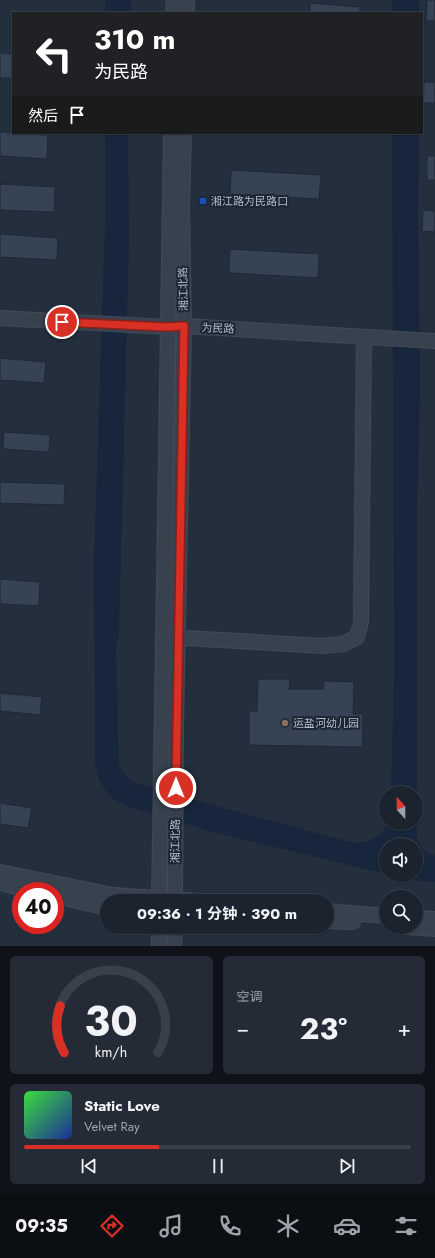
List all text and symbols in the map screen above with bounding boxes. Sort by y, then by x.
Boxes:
text: 310 m [94,19,176,60]
icon: left [28,28,80,80]
text: 为民路 [94,59,148,85]
icon: arrive [66,104,88,126]
text: 然后 [28,105,58,127]
place label: 湘江路为民路口 [211,193,288,209]
marker: 湘江路为民路口 [198,196,208,206]
street label: 湘江北路 [175,267,191,311]
pin [45,305,79,339]
icon: arrive [51,311,73,333]
street label: 为民路 [201,319,235,337]
place label: 运盐河幼儿园 [293,715,359,731]
marker: 运盐河幼儿园 [280,718,290,728]
position arrow [155,767,197,809]
north arrow [379,786,423,830]
map controls [379,786,423,934]
street label: 湘江北路 [167,819,183,863]
button: sound [379,838,423,882]
speed limit sign: 40 [12,882,64,934]
button: search [379,890,423,934]
text: 09:36 · 1 分钟 · 390 m [137,903,297,925]
text: 空调 [237,987,263,1006]
text: 30 [85,991,138,1052]
text: 23° [300,1007,347,1050]
text: − [237,1012,249,1044]
text: + [397,1012,411,1044]
text: km/h [95,1042,127,1062]
text: Static Love [84,1095,160,1117]
text: Velvet Ray [84,1117,140,1136]
icon: previous [78,1155,100,1177]
icon: pause [207,1155,229,1177]
icon: next [336,1155,358,1177]
icon: directions [98,1212,126,1240]
icon: music [157,1212,185,1240]
icon: phone [216,1212,244,1240]
icon: climate [274,1212,302,1240]
icon: car [333,1212,361,1240]
icon: filters [392,1212,420,1240]
text: 09:35 [15,1213,68,1239]

